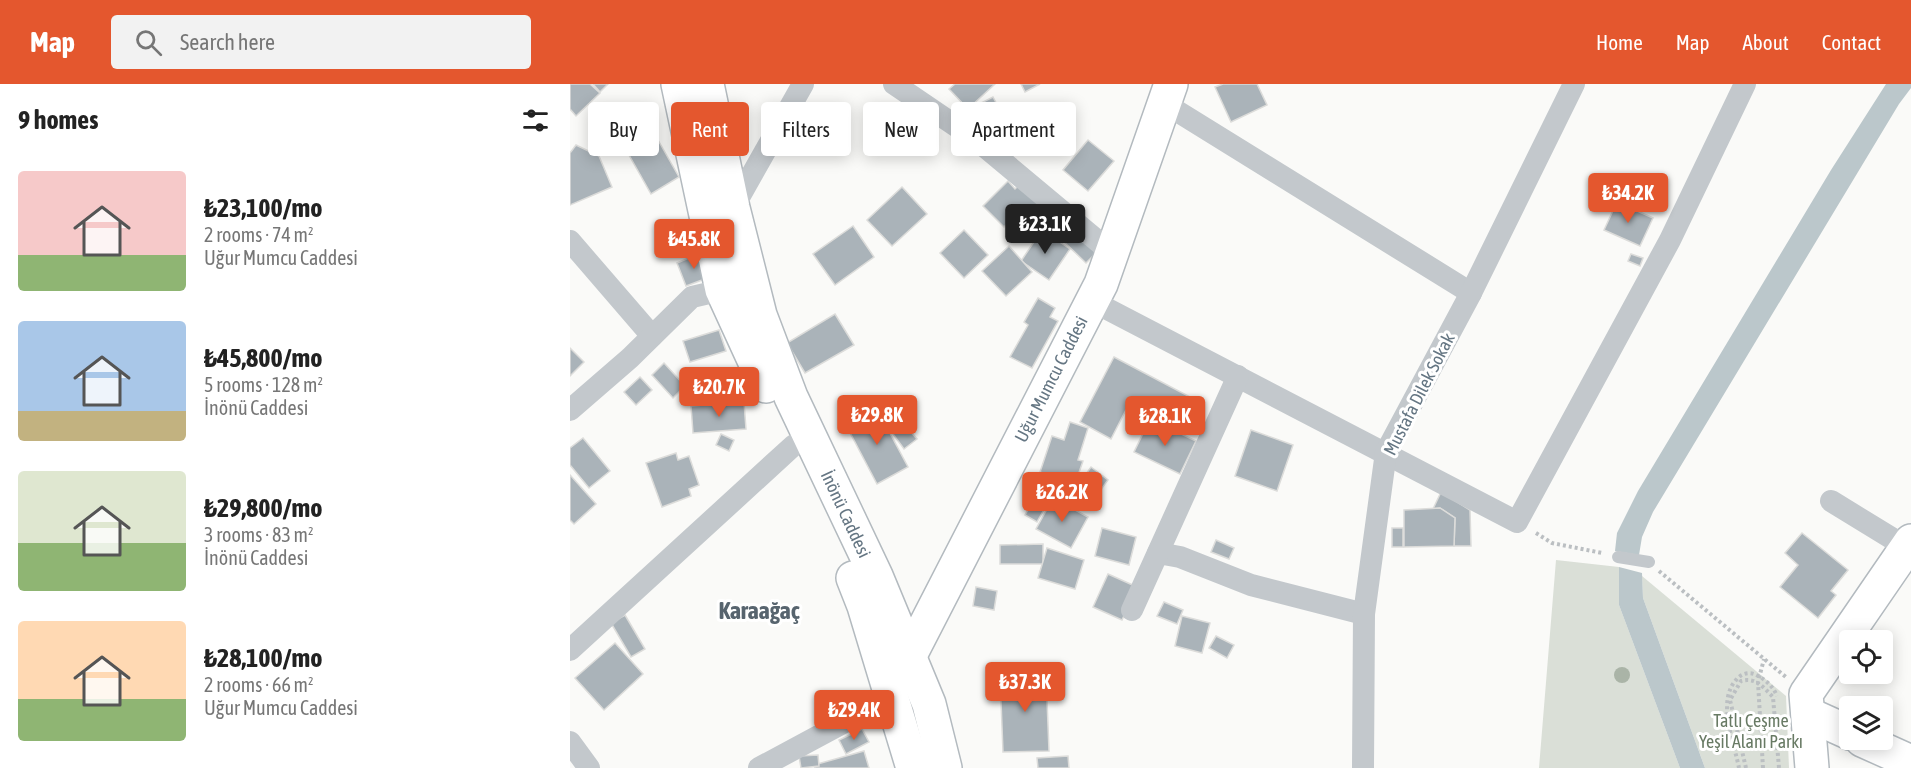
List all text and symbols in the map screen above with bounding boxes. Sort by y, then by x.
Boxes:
search box [111,15,531,69]
text: Map [30,26,75,58]
icon: search [132,26,165,59]
text: Search here [180,29,275,55]
text: Home [1596,30,1643,54]
text: Map [1676,30,1710,54]
text: About [1743,30,1789,54]
text: Contact [1822,30,1881,54]
chip: Buy [588,102,659,156]
chip: Rent [671,102,749,156]
chip: Filters [761,102,851,156]
chip: New [863,102,939,156]
chip: Apartment [951,102,1076,156]
icon: filters [519,104,552,137]
text: 9 homes [18,105,98,135]
pin: ₺34.2K [1579,173,1677,224]
text: ₺34.2K [1602,181,1654,204]
text: ₺23,100/mo [204,193,322,223]
icon: home [66,195,138,267]
pin: ₺23.1K [996,204,1094,255]
text: ₺23.1K [1019,212,1071,235]
pin: ₺45.8K [645,219,743,270]
text: 2 rooms · 74 m² [204,223,314,246]
text: ₺45.8K [668,227,720,250]
text: Uğur Mumcu Caddesi [204,246,358,269]
street label: Uğur Mumcu Caddesi [1010,312,1092,446]
street label: Mustafa Dilek Sokak [1379,329,1459,458]
text: ₺45,800/mo [204,343,322,373]
icon: home [66,345,138,417]
pin: ₺20.7K [670,367,768,418]
text: 5 rooms · 128 m² [204,373,323,396]
text: ₺20.7K [693,375,745,398]
pin: ₺29.8K [828,395,926,446]
text: İnönü Caddesi [204,396,308,419]
pin: ₺28.1K [1116,396,1214,447]
text: ₺29.8K [851,403,903,426]
text: ₺28.1K [1139,404,1191,427]
street label: İnönü Caddesi [817,467,875,561]
pin: ₺26.2K [1013,472,1111,523]
text: ₺26.2K [1036,480,1088,503]
text: ₺29,800/mo [204,493,322,523]
icon: home [66,495,138,567]
text: 3 rooms · 83 m² [204,523,314,546]
text: İnönü Caddesi [204,546,308,569]
district label: Karaağaç [718,597,800,624]
map controls [1839,630,1893,750]
button: locate [1839,630,1893,684]
text: ₺28,100/mo [204,643,322,673]
icon: home [66,645,138,717]
pin: ₺37.3K [976,662,1074,713]
text: ₺37.3K [999,670,1051,693]
text: 2 rooms · 66 m² [204,673,314,696]
pin: ₺29.4K [805,690,903,741]
text: Uğur Mumcu Caddesi [204,696,358,719]
button: layers [1839,696,1893,750]
text: ₺29.4K [828,698,880,721]
park label: Tatlı Çeşme Yeşil Alanı Parkı [1699,710,1803,752]

